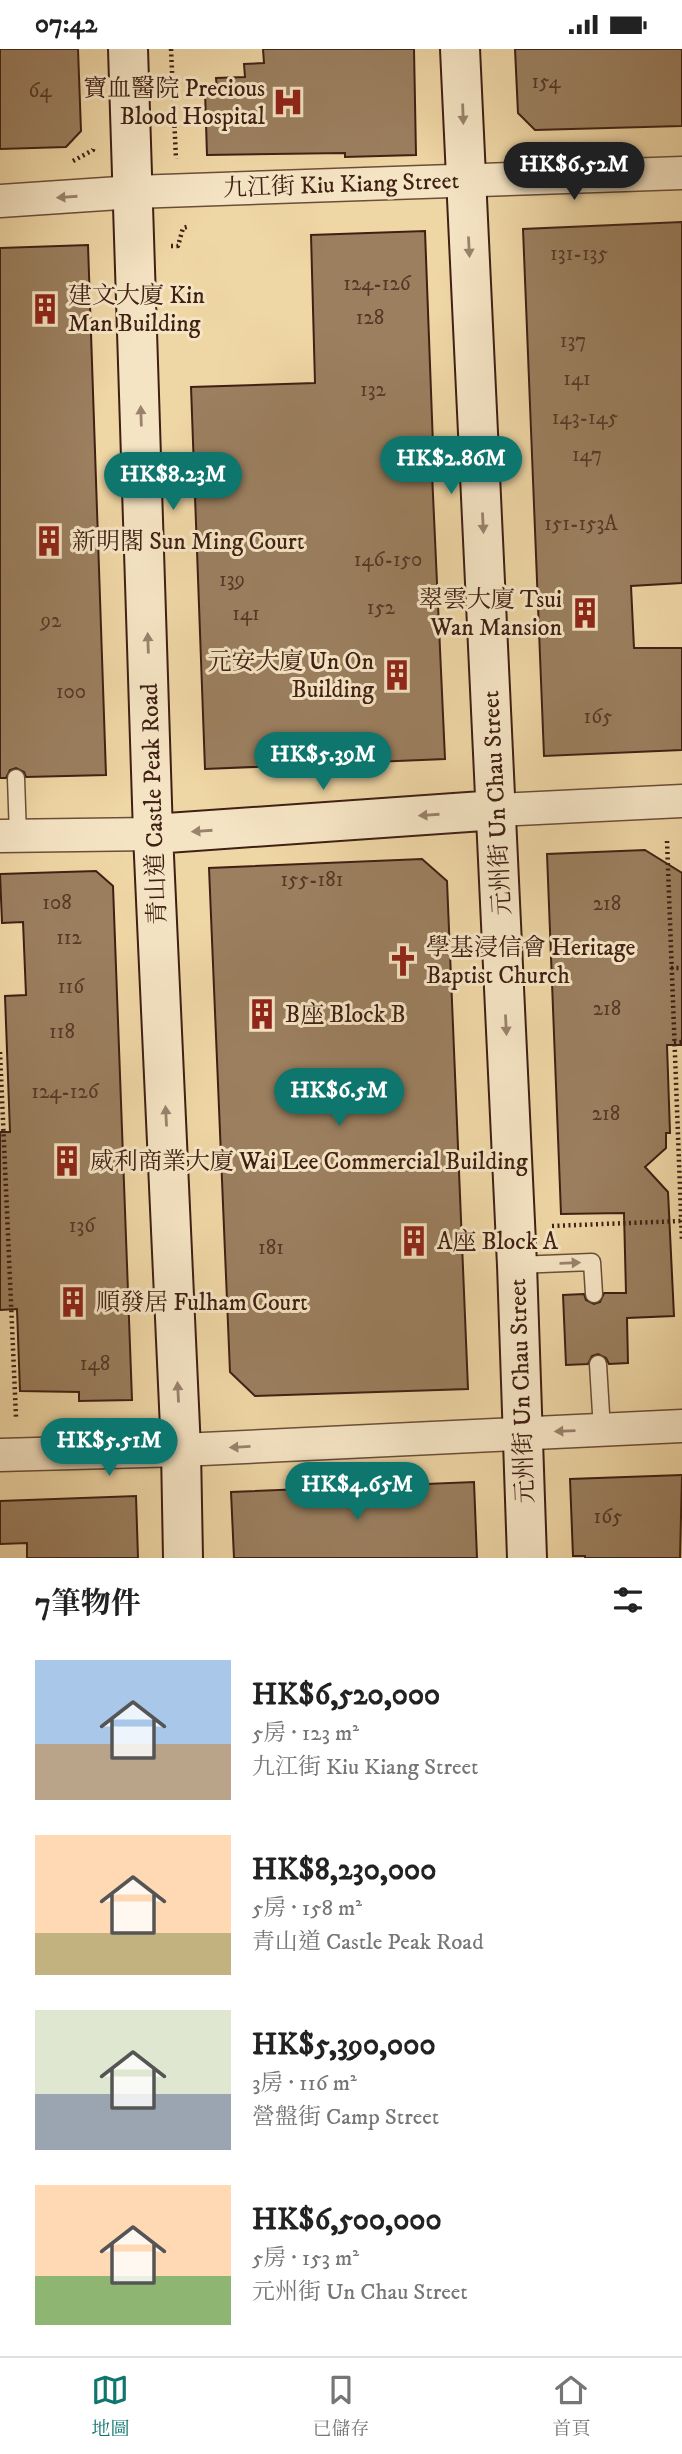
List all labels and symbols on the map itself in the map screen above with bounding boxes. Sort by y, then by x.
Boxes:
house number: 154 [532,69,561,95]
place label: 寶血醫院 Precious Blood Hospital [83,74,266,132]
house number: 64 [28,78,52,104]
hospital icon: 寶血醫院 Precious Blood Hospital [271,85,305,119]
one-way arrow [457,103,468,125]
pin: HK$6.52M [502,143,646,202]
street label: 九江街 Kiu Kiang Street [222,166,460,204]
one-way arrow [56,191,78,202]
one-way arrow [463,236,474,258]
house number: 131-135 [550,241,608,267]
house number: 124-126 [343,271,412,297]
place label: 建文大廈 Kin Man Building [68,281,205,339]
building icon: 建文大廈 Kin Man Building [28,292,62,326]
house number: 128 [356,305,384,331]
house number: 137 [560,328,586,354]
house number: 141 [563,366,591,392]
house number: 132 [360,377,387,403]
one-way arrow [135,404,146,426]
house number: 143-145 [552,405,618,431]
pin: HK$2.86M [379,437,523,496]
house number: 147 [572,442,602,468]
pin: HK$8.23M [101,453,245,512]
house number: 151-153A [544,511,618,537]
one-way arrow [477,512,488,534]
building icon: 新明閣 Sun Ming Court [32,524,66,558]
place label: 新明閣 Sun Ming Court [72,527,305,557]
house number: 146-150 [354,547,422,573]
house number: 139 [219,567,245,593]
place label: 翠雲大廈 Tsui Wan Mansion [419,585,562,643]
house number: 152 [367,595,396,621]
building icon: 翠雲大廈 Tsui Wan Mansion [568,596,602,630]
house number: 141 [232,601,260,627]
house number: 92 [40,608,62,634]
one-way arrow [142,632,153,654]
place label: 元安大廈 Un On Building [208,647,374,705]
building icon: 元安大廈 Un On Building [380,658,414,692]
house number: 100 [56,679,86,705]
street label: 青山道 Castle Peak Road [135,683,173,925]
street label: 元州街 Un Chau Street [476,689,518,916]
house number: 165 [584,704,613,730]
pin: HK$5.39M [251,733,395,792]
one-way arrow [418,810,440,821]
one-way arrow [191,825,213,836]
house number: 155-181 [281,867,343,893]
house number: 108 [42,890,72,916]
house number: 218 [593,891,621,917]
house number: 112 [56,925,83,951]
place label: 學基浸信會 Heritage Baptist Church [426,933,635,991]
church icon: 學基浸信會 Heritage Baptist Church [386,944,420,978]
house number: 116 [58,974,85,1000]
house number: 218 [593,996,621,1022]
building icon: B座 Block B [245,997,279,1031]
place label: B座 Block B [285,1000,406,1030]
one-way arrow [501,1015,512,1037]
house number: 118 [49,1019,75,1045]
pin: HK$6.5M [274,1069,404,1128]
house number: 124-126 [31,1079,100,1105]
house number: 218 [592,1101,620,1127]
one-way arrow [160,1104,171,1126]
building icon: 威利商業大廈 Wai Lee Commercial Building [50,1144,84,1178]
place label: 威利商業大廈 Wai Lee Commercial Building [90,1147,528,1177]
house number: 136 [69,1213,96,1239]
building icon: A座 Block A [397,1224,431,1258]
place label: A座 Block A [437,1227,559,1257]
house number: 181 [258,1235,284,1261]
one-way arrow [560,1258,582,1269]
street label: 元州街 Un Chau Street [503,1278,541,1504]
building icon: 順發居 Fulham Court [56,1285,90,1319]
place label: 順發居 Fulham Court [96,1288,308,1318]
house number: 148 [80,1351,110,1377]
one-way arrow [172,1381,183,1403]
pin: HK$5.51M [37,1419,181,1478]
one-way arrow [554,1426,576,1437]
one-way arrow [228,1441,250,1452]
pin: HK$4.65M [285,1463,429,1522]
house number: 165 [594,1504,623,1530]

